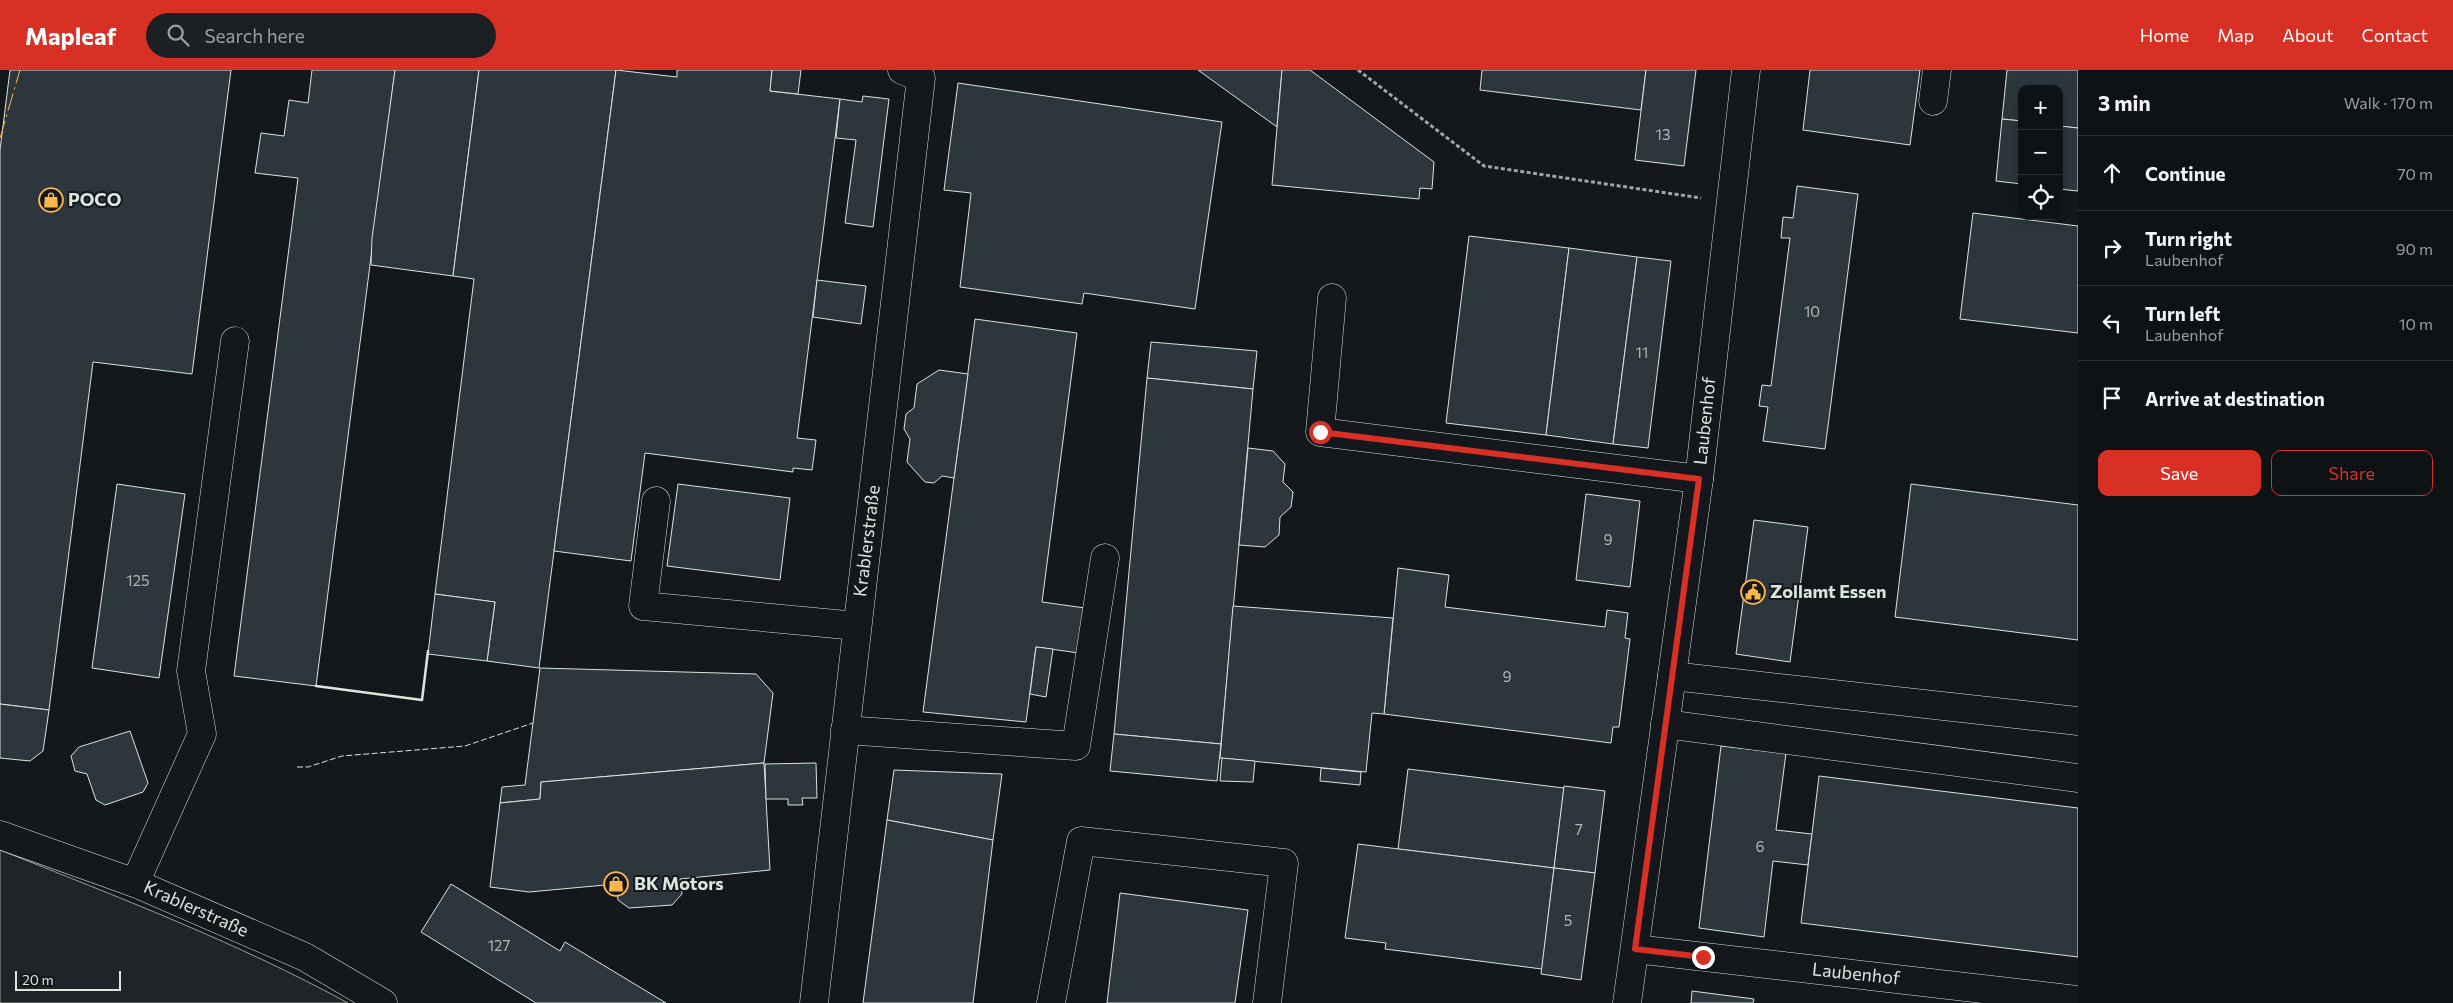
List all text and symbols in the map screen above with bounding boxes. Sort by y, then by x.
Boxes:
search box [146,13,496,58]
text: Mapleaf [25,21,116,50]
icon: search [164,21,192,49]
text: Search here [204,24,305,47]
text: Home [2140,24,2189,46]
text: Map [2217,24,2254,46]
text: About [2282,24,2334,46]
text: Contact [2362,24,2428,46]
map controls [2018,85,2063,220]
button: + [2018,85,2063,130]
text: 3 min [2098,90,2151,115]
text: Walk · 170 m [2344,93,2433,112]
house number: 13 [1656,125,1670,143]
button: − [2018,130,2063,175]
icon: ahead [2098,159,2126,187]
text: Continue [2145,162,2225,185]
text: 70 m [2397,164,2433,183]
button: locate [2018,175,2063,220]
shop icon: POCO [38,187,64,213]
place label: POCO [68,188,121,210]
text: Turn right [2145,227,2232,250]
icon: right [2098,234,2126,262]
text: 90 m [2396,239,2433,258]
text: Laubenhof [2145,250,2223,269]
house number: 10 [1804,302,1820,320]
text: Turn left [2145,302,2220,325]
icon: left [2098,309,2126,337]
text: 10 m [2399,314,2433,333]
text: Laubenhof [2145,325,2223,344]
house number: 11 [1636,343,1648,361]
street label: Laubenhof [1688,375,1720,466]
icon: arrive [2098,384,2126,412]
text: Arrive at destination [2145,387,2325,410]
route start [1309,421,1332,444]
button: Save [2098,450,2261,496]
button: Share [2271,450,2433,496]
street label: Krablerstraße [848,484,884,598]
house number: 9 [1603,530,1613,548]
house number: 125 [126,571,150,589]
public building icon: Zollamt Essen [1740,579,1766,605]
place label: Zollamt Essen [1770,580,1886,602]
house number: 9 [1502,667,1512,685]
house number: 7 [1575,820,1583,838]
house number: 6 [1755,837,1765,855]
shop icon: BK Motors [603,871,629,897]
place label: BK Motors [634,872,724,894]
street label: Krablerstraße [141,875,252,941]
house number: 5 [1564,911,1572,929]
house number: 127 [488,936,510,954]
route end [1692,946,1715,969]
street label: Laubenhof [1811,957,1902,989]
scale bar [15,968,121,991]
text: 20 m [22,971,54,988]

